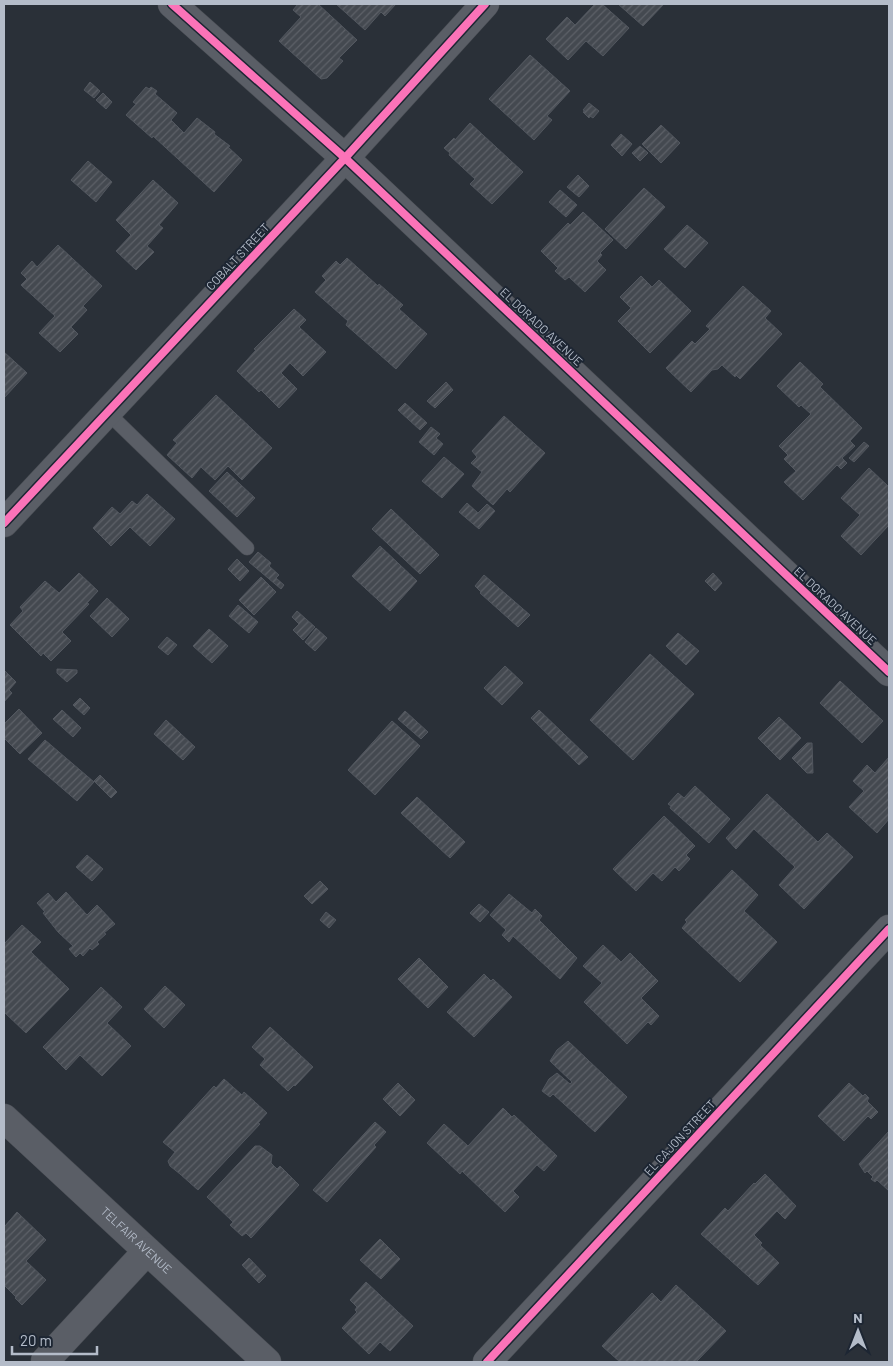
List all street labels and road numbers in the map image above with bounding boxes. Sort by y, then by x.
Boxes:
street label: COBALT STREET [203,220,272,293]
street label: EL DORADO AVENUE [498,284,586,368]
street label: EL DORADO AVENUE [792,563,880,647]
street label: EL CAJON STREET [641,1096,718,1178]
street label: TELFAIR AVENUE [98,1203,175,1276]

